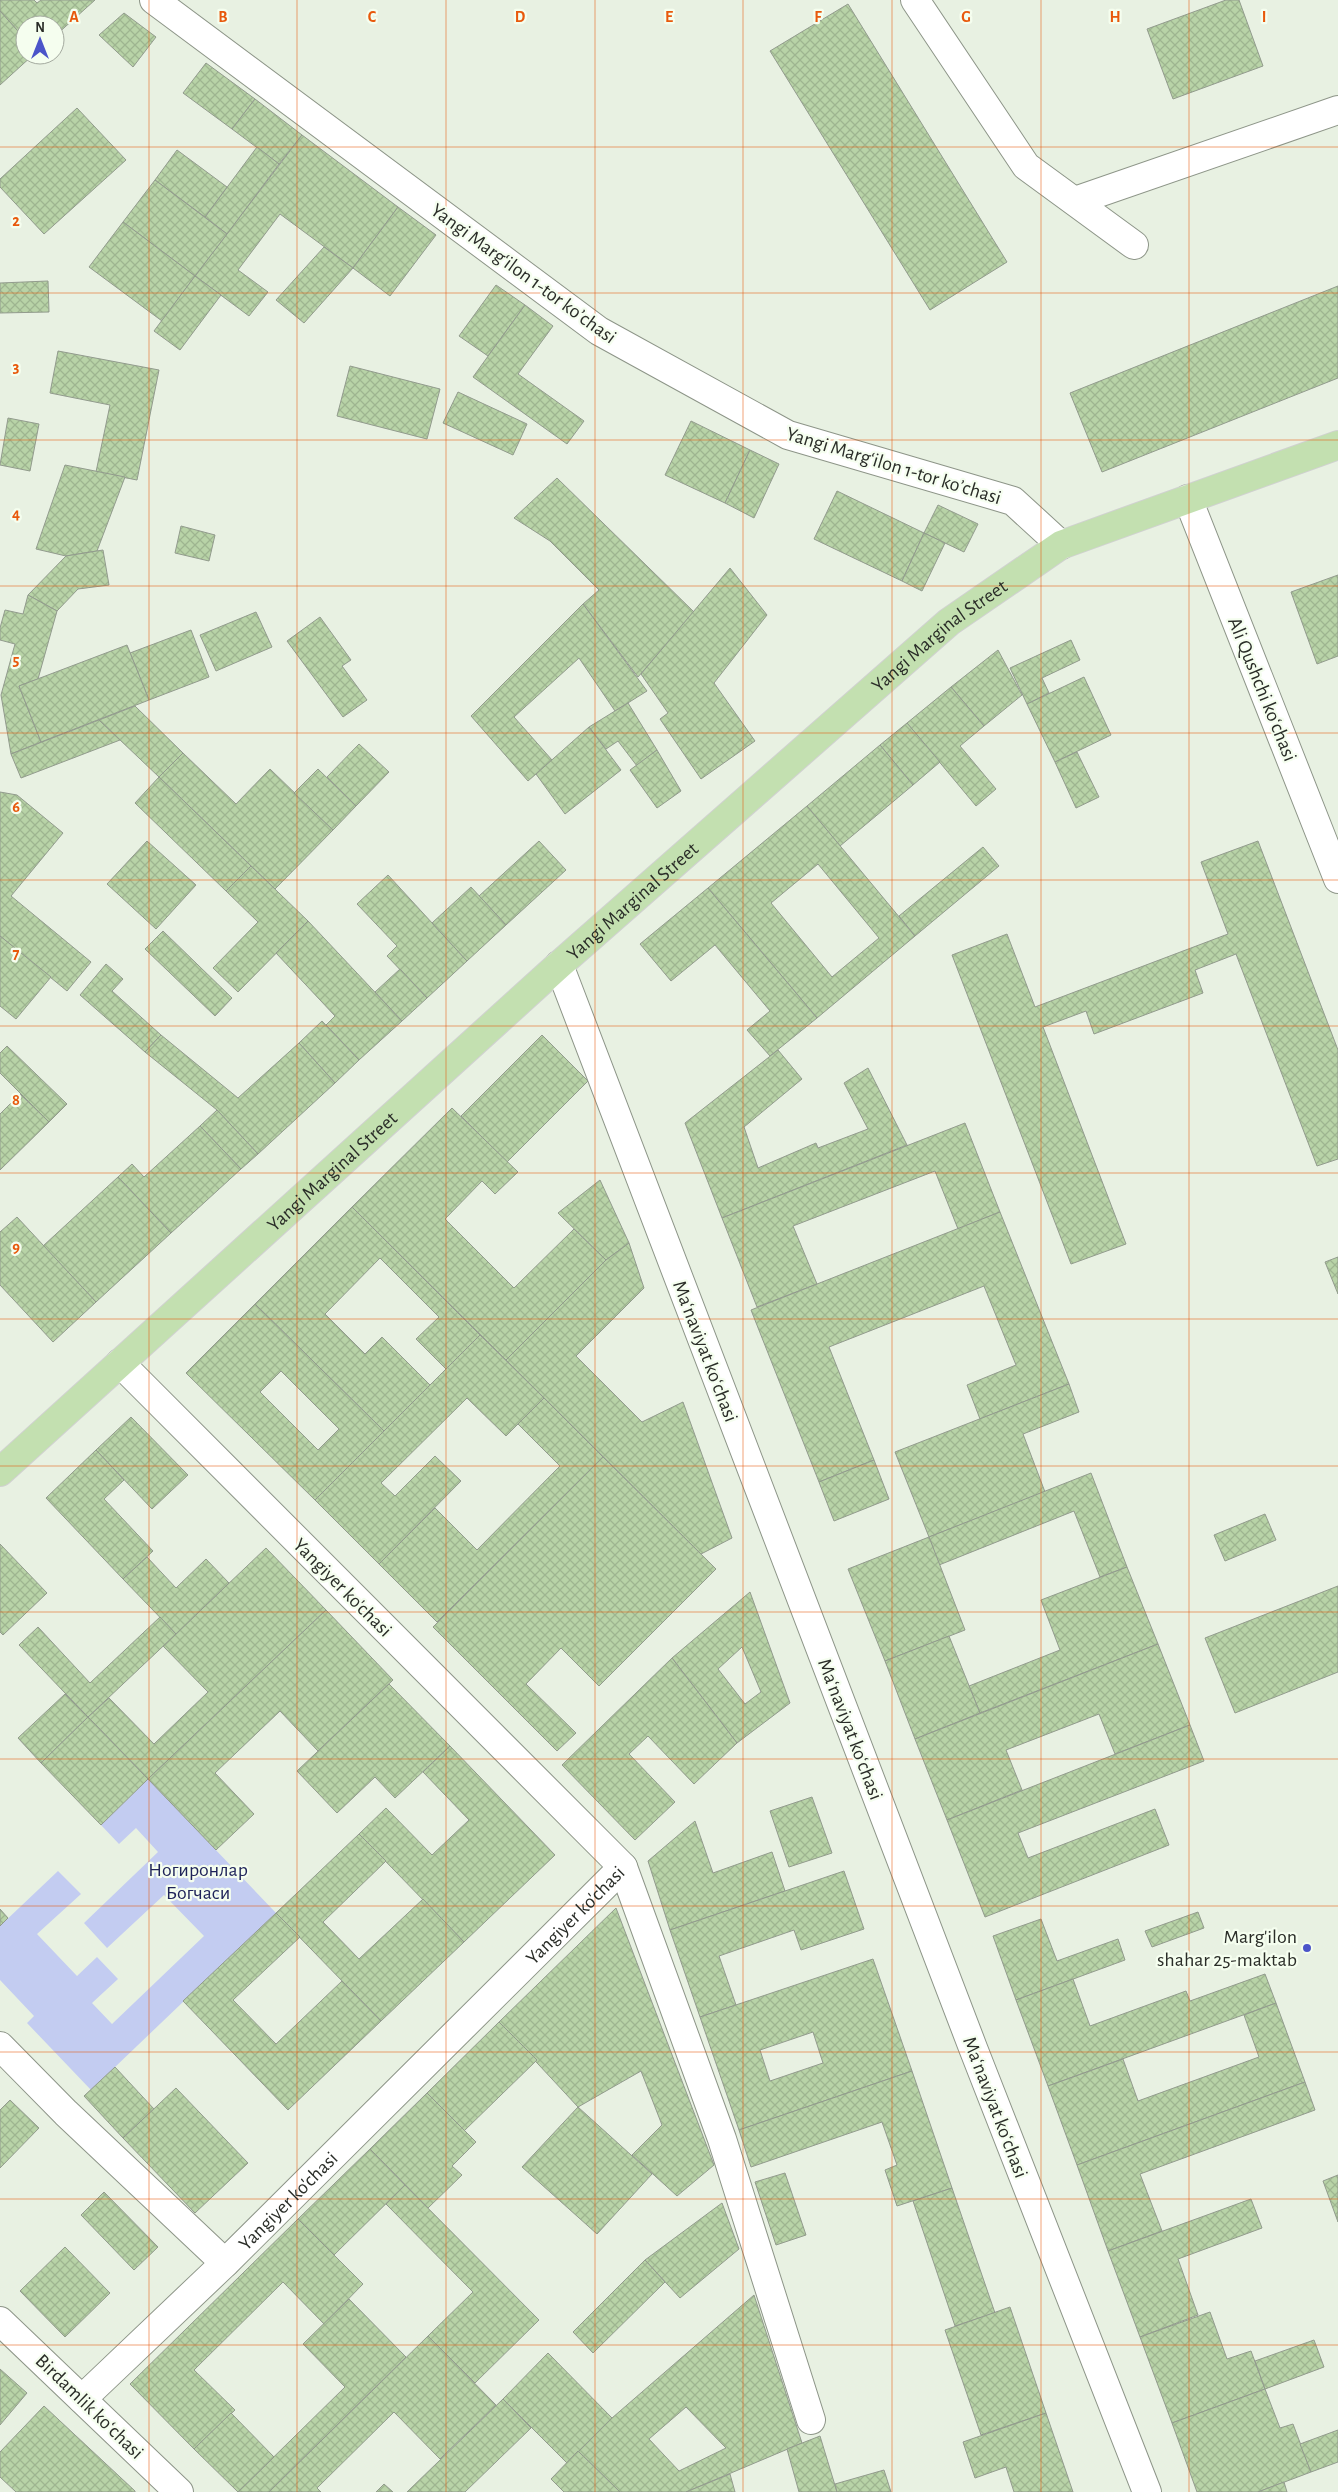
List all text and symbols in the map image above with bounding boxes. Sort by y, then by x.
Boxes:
text: A [69,9,79,25]
text: B [218,9,228,25]
text: C [368,9,377,25]
text: D [515,9,526,25]
text: E [665,9,673,25]
text: F [814,9,822,25]
text: G [961,9,971,25]
text: H [1109,9,1121,25]
text: I [1262,9,1266,25]
north arrow [15,15,65,65]
text: N [35,21,45,35]
street label: Yangi Margʻilon 1-tor koʼchasi [427,200,620,348]
text: 2 [12,213,20,229]
text: 3 [13,359,20,375]
street label: Yangi Margʻilon 1-tor koʼchasi [784,424,1004,508]
text: 4 [12,506,20,522]
street label: Yangi Marginal Street [868,576,1011,696]
street label: Ali Qushchi koʻchasi [1224,615,1300,764]
text: 5 [13,652,20,668]
text: 6 [12,799,20,815]
street label: Yangi Marginal Street [563,838,703,964]
text: 7 [13,946,20,962]
text: 8 [12,1092,20,1108]
street label: Yangi Marginal Street [264,1108,402,1235]
text: 9 [12,1239,20,1255]
street label: Maʻnaviyat koʻchasi [669,1278,741,1425]
street label: Yangiyer ko'chasi [289,1535,395,1641]
street label: Maʻnaviyat koʻchasi [814,1656,886,1803]
park label: Ногиронлар Богчаси [148,1860,248,1903]
street label: Yangiyer ko'chasi [522,1862,629,1969]
place label: Marg'ilon shahar 25-maktab [1157,1927,1297,1970]
marker: Marg'ilon shahar 25-maktab [1301,1942,1313,1954]
street label: Maʻnaviyat koʻchasi [959,2034,1031,2181]
street label: Yangiyer ko'chasi [235,2148,342,2254]
street label: Birdamlik koʻchasi [32,2350,147,2463]

